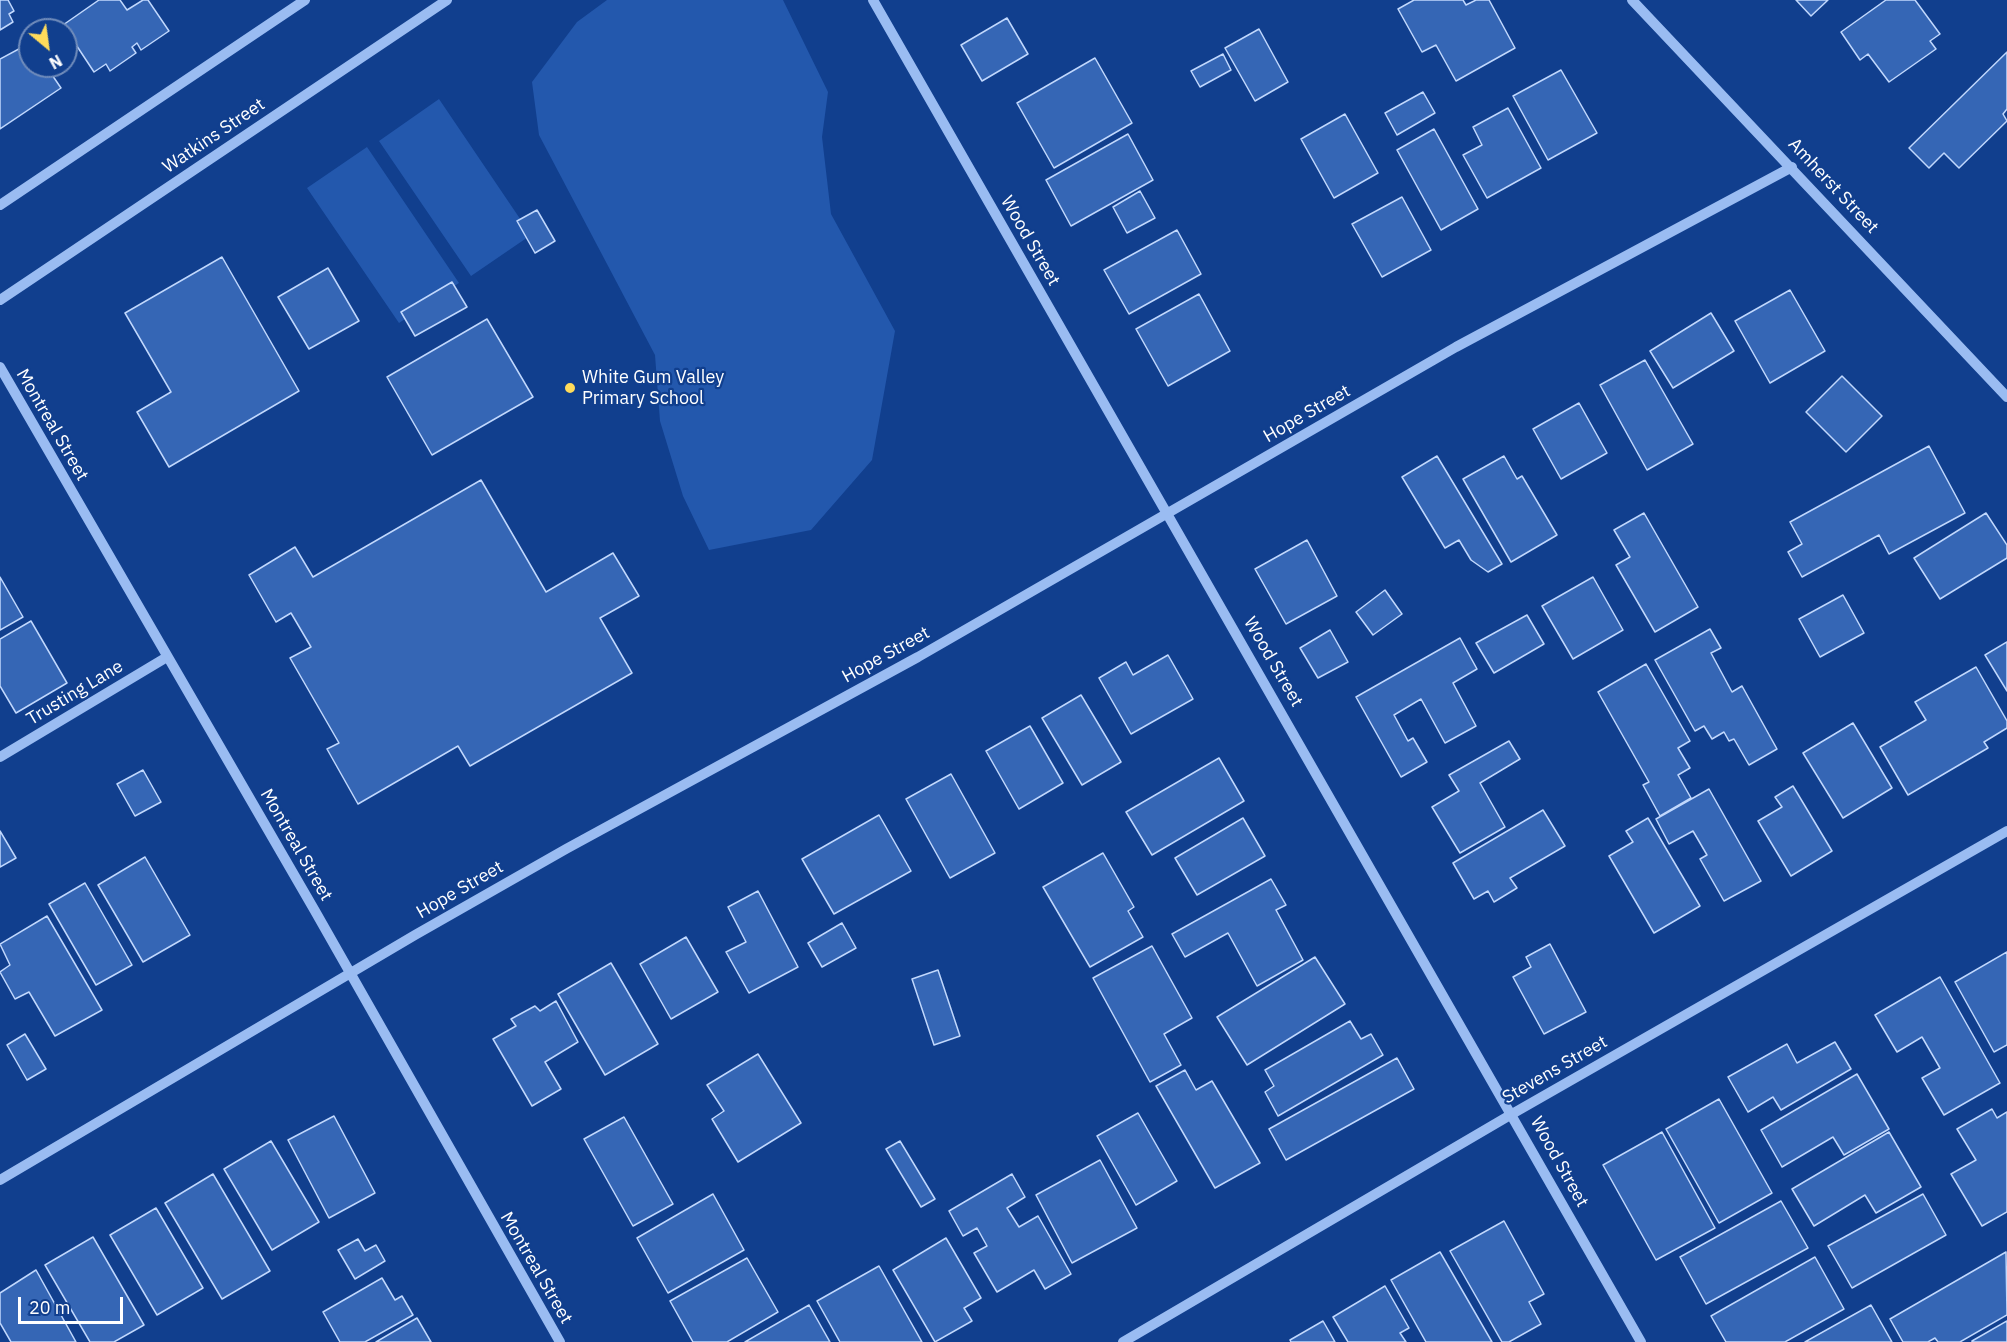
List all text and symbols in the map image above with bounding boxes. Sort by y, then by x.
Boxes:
north arrow [18,18,78,78]
text: N [46,50,66,74]
street label: Watkins Street [159,94,269,178]
street label: Amherst Street [1783,134,1883,238]
street label: Wood Street [996,192,1064,290]
street label: Montreal Street [11,365,93,485]
place label: White Gum Valley Primary School [582,367,724,410]
street label: Hope Street [1260,380,1354,448]
marker: White Gum Valley Primary School [563,381,577,395]
street label: Wood Street [1239,613,1307,711]
street label: Hope Street [838,622,934,688]
street label: Trusting Lane [23,656,127,730]
street label: Montreal Street [255,785,337,905]
street label: Hope Street [413,856,507,924]
street label: Stevens Street [1499,1031,1611,1109]
street label: Wood Street [1525,1113,1593,1211]
street label: Montreal Street [495,1208,577,1328]
scale bar [21,1285,126,1323]
text: 20 m [29,1296,71,1319]

